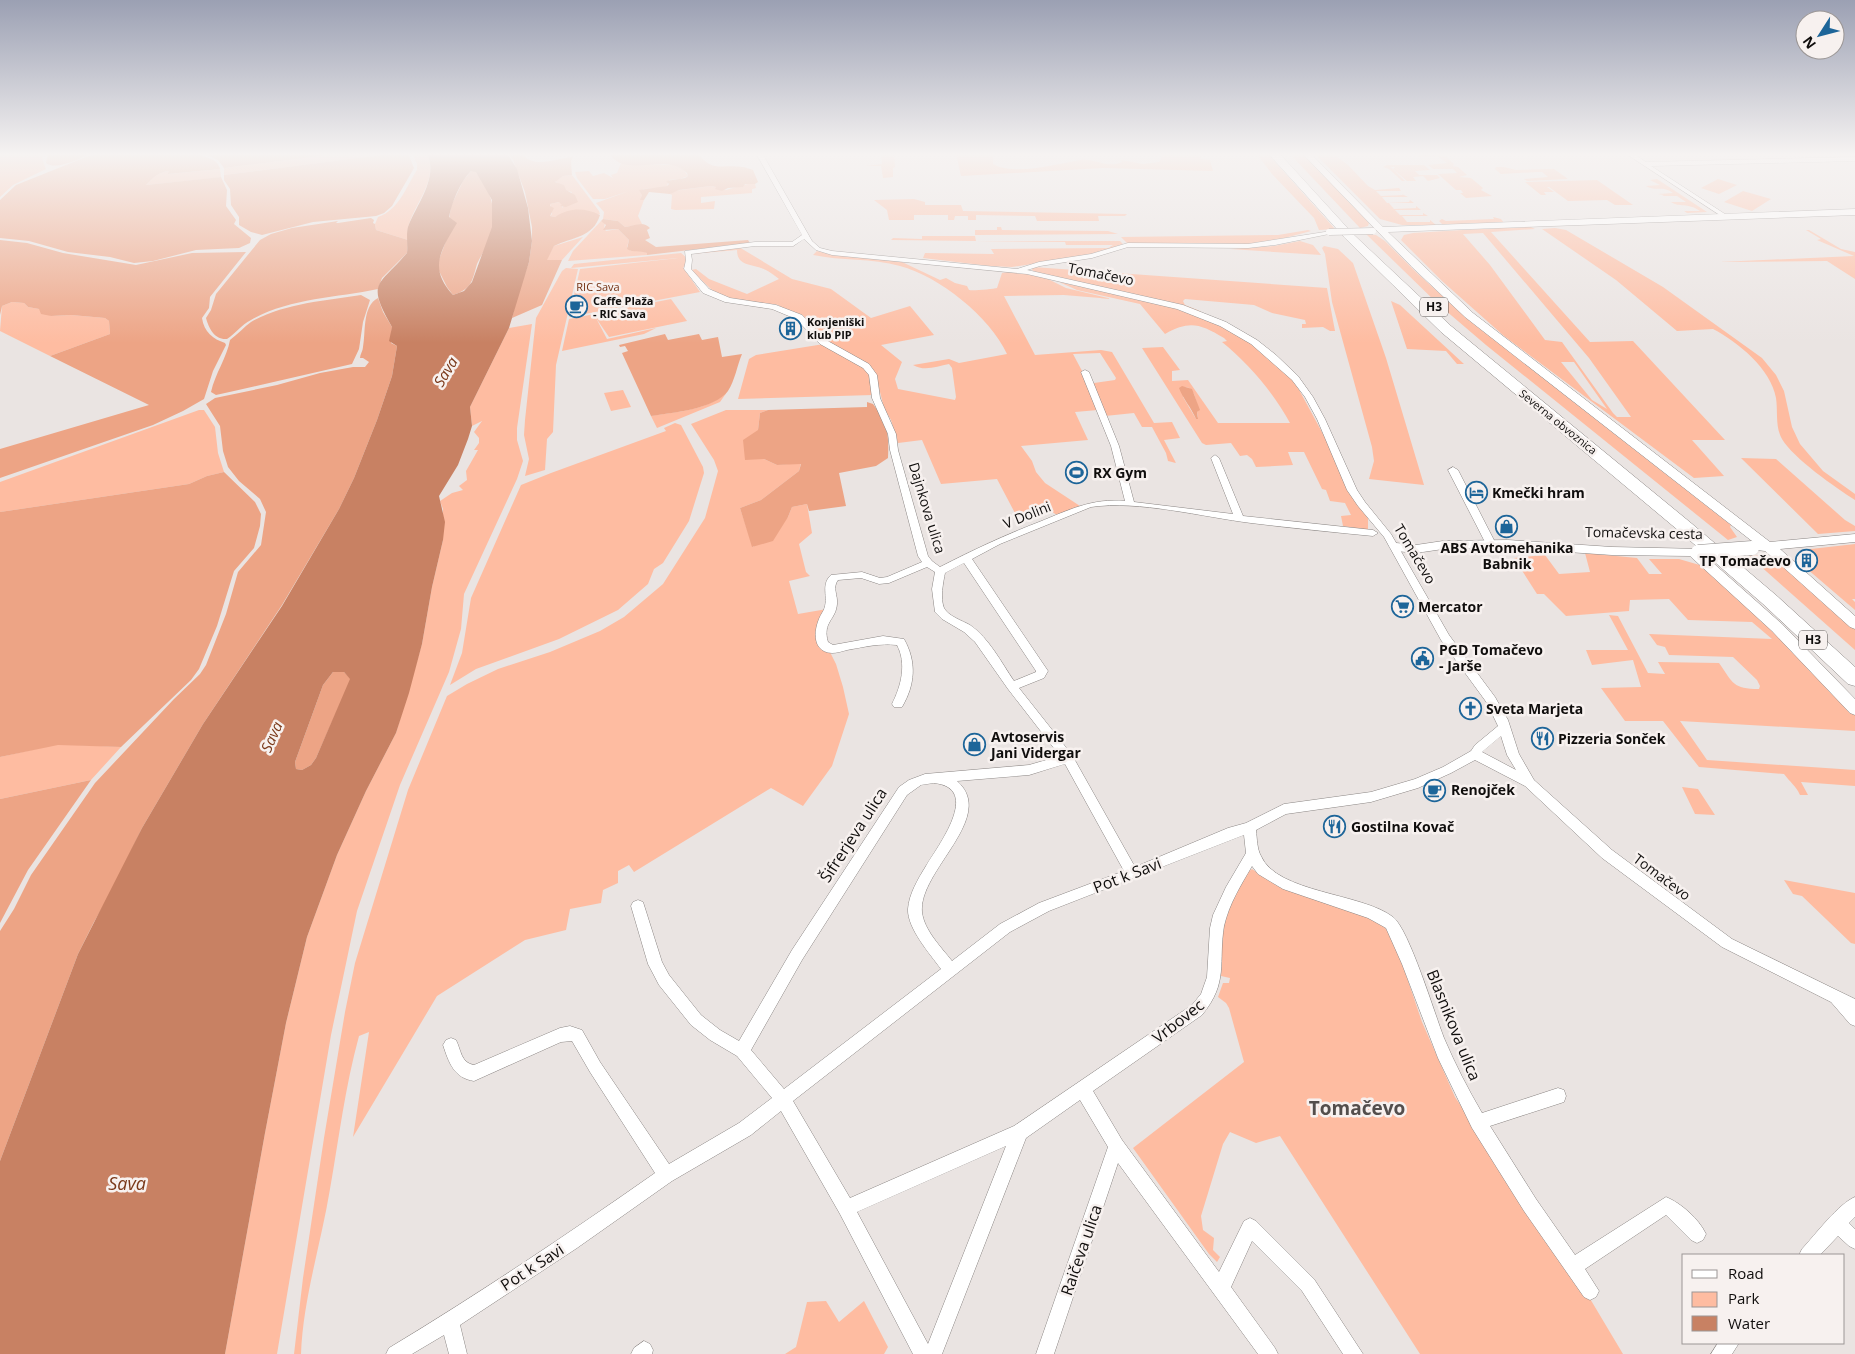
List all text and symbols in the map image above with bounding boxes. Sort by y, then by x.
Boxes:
north arrow [1795,10,1845,60]
text: N [1798,33,1820,53]
street label: Tomačevo [1066,258,1136,289]
park label: RIC Sava [576,279,620,294]
place label: Caffe Plaža - RIC Sava [593,293,653,321]
cafe icon: Caffe Plaža - RIC Sava [565,295,589,319]
road number: H3 [1420,298,1448,316]
place label: Konjeniški klub PIP [807,314,864,342]
building icon: Konjeniški klub PIP [779,316,803,340]
water label: Sava [428,352,462,390]
street label: Severna obvoznica [1516,386,1600,458]
street label: Dajnkova ulica [905,460,950,556]
sports icon: RX Gym [1065,461,1089,485]
place label: RX Gym [1093,463,1147,482]
hotel icon: Kmečki hram [1464,481,1488,505]
place label: Kmečki hram [1492,483,1585,502]
street label: V Dolini [1000,496,1053,533]
shop icon: ABS Avtomehanika Babnik [1495,514,1519,538]
street label: Tomačevo [1390,520,1441,587]
street label: Tomačevska cesta [1585,522,1703,543]
place label: ABS Avtomehanika Babnik [1440,538,1574,573]
building icon: TP Tomačevo [1795,549,1819,573]
place label: TP Tomačevo [1699,551,1791,570]
supermarket icon: Mercator [1390,595,1414,619]
place label: Mercator [1418,597,1483,616]
road number: H3 [1799,630,1827,650]
place label: PGD Tomačevo - Jarše [1439,640,1543,675]
public building icon: PGD Tomačevo - Jarše [1411,646,1435,670]
church icon: Sveta Marjeta [1458,697,1482,721]
place label: Sveta Marjeta [1486,699,1583,718]
water label: Sava [256,718,287,755]
place label: Avtoservis Jani Vidergar [989,727,1081,762]
restaurant icon: Pizzeria Sonček [1530,727,1554,751]
place label: Pizzeria Sonček [1558,729,1666,748]
shop icon: Avtoservis Jani Vidergar [963,733,987,757]
cafe icon: Renojček [1423,778,1447,802]
place label: Renojček [1451,780,1515,799]
street label: Šifrerjeva ulica [814,783,892,887]
restaurant icon: Gostilna Kovač [1323,815,1347,839]
place label: Gostilna Kovač [1351,817,1455,836]
street label: Tomačevo [1630,849,1695,904]
street label: Pot k Savi [1090,852,1164,898]
street label: Blasnikova ulica [1422,966,1486,1084]
street label: Vrbovec [1148,994,1209,1048]
district label: Tomačevo [1309,1095,1405,1121]
water label: Sava [108,1171,146,1195]
street label: Raičeva ulica [1055,1202,1107,1298]
street label: Pot k Savi [496,1238,568,1296]
legend [1682,1254,1845,1344]
text: Road [1728,1263,1764,1283]
text: Park [1728,1288,1759,1308]
text: Water [1728,1313,1770,1333]

